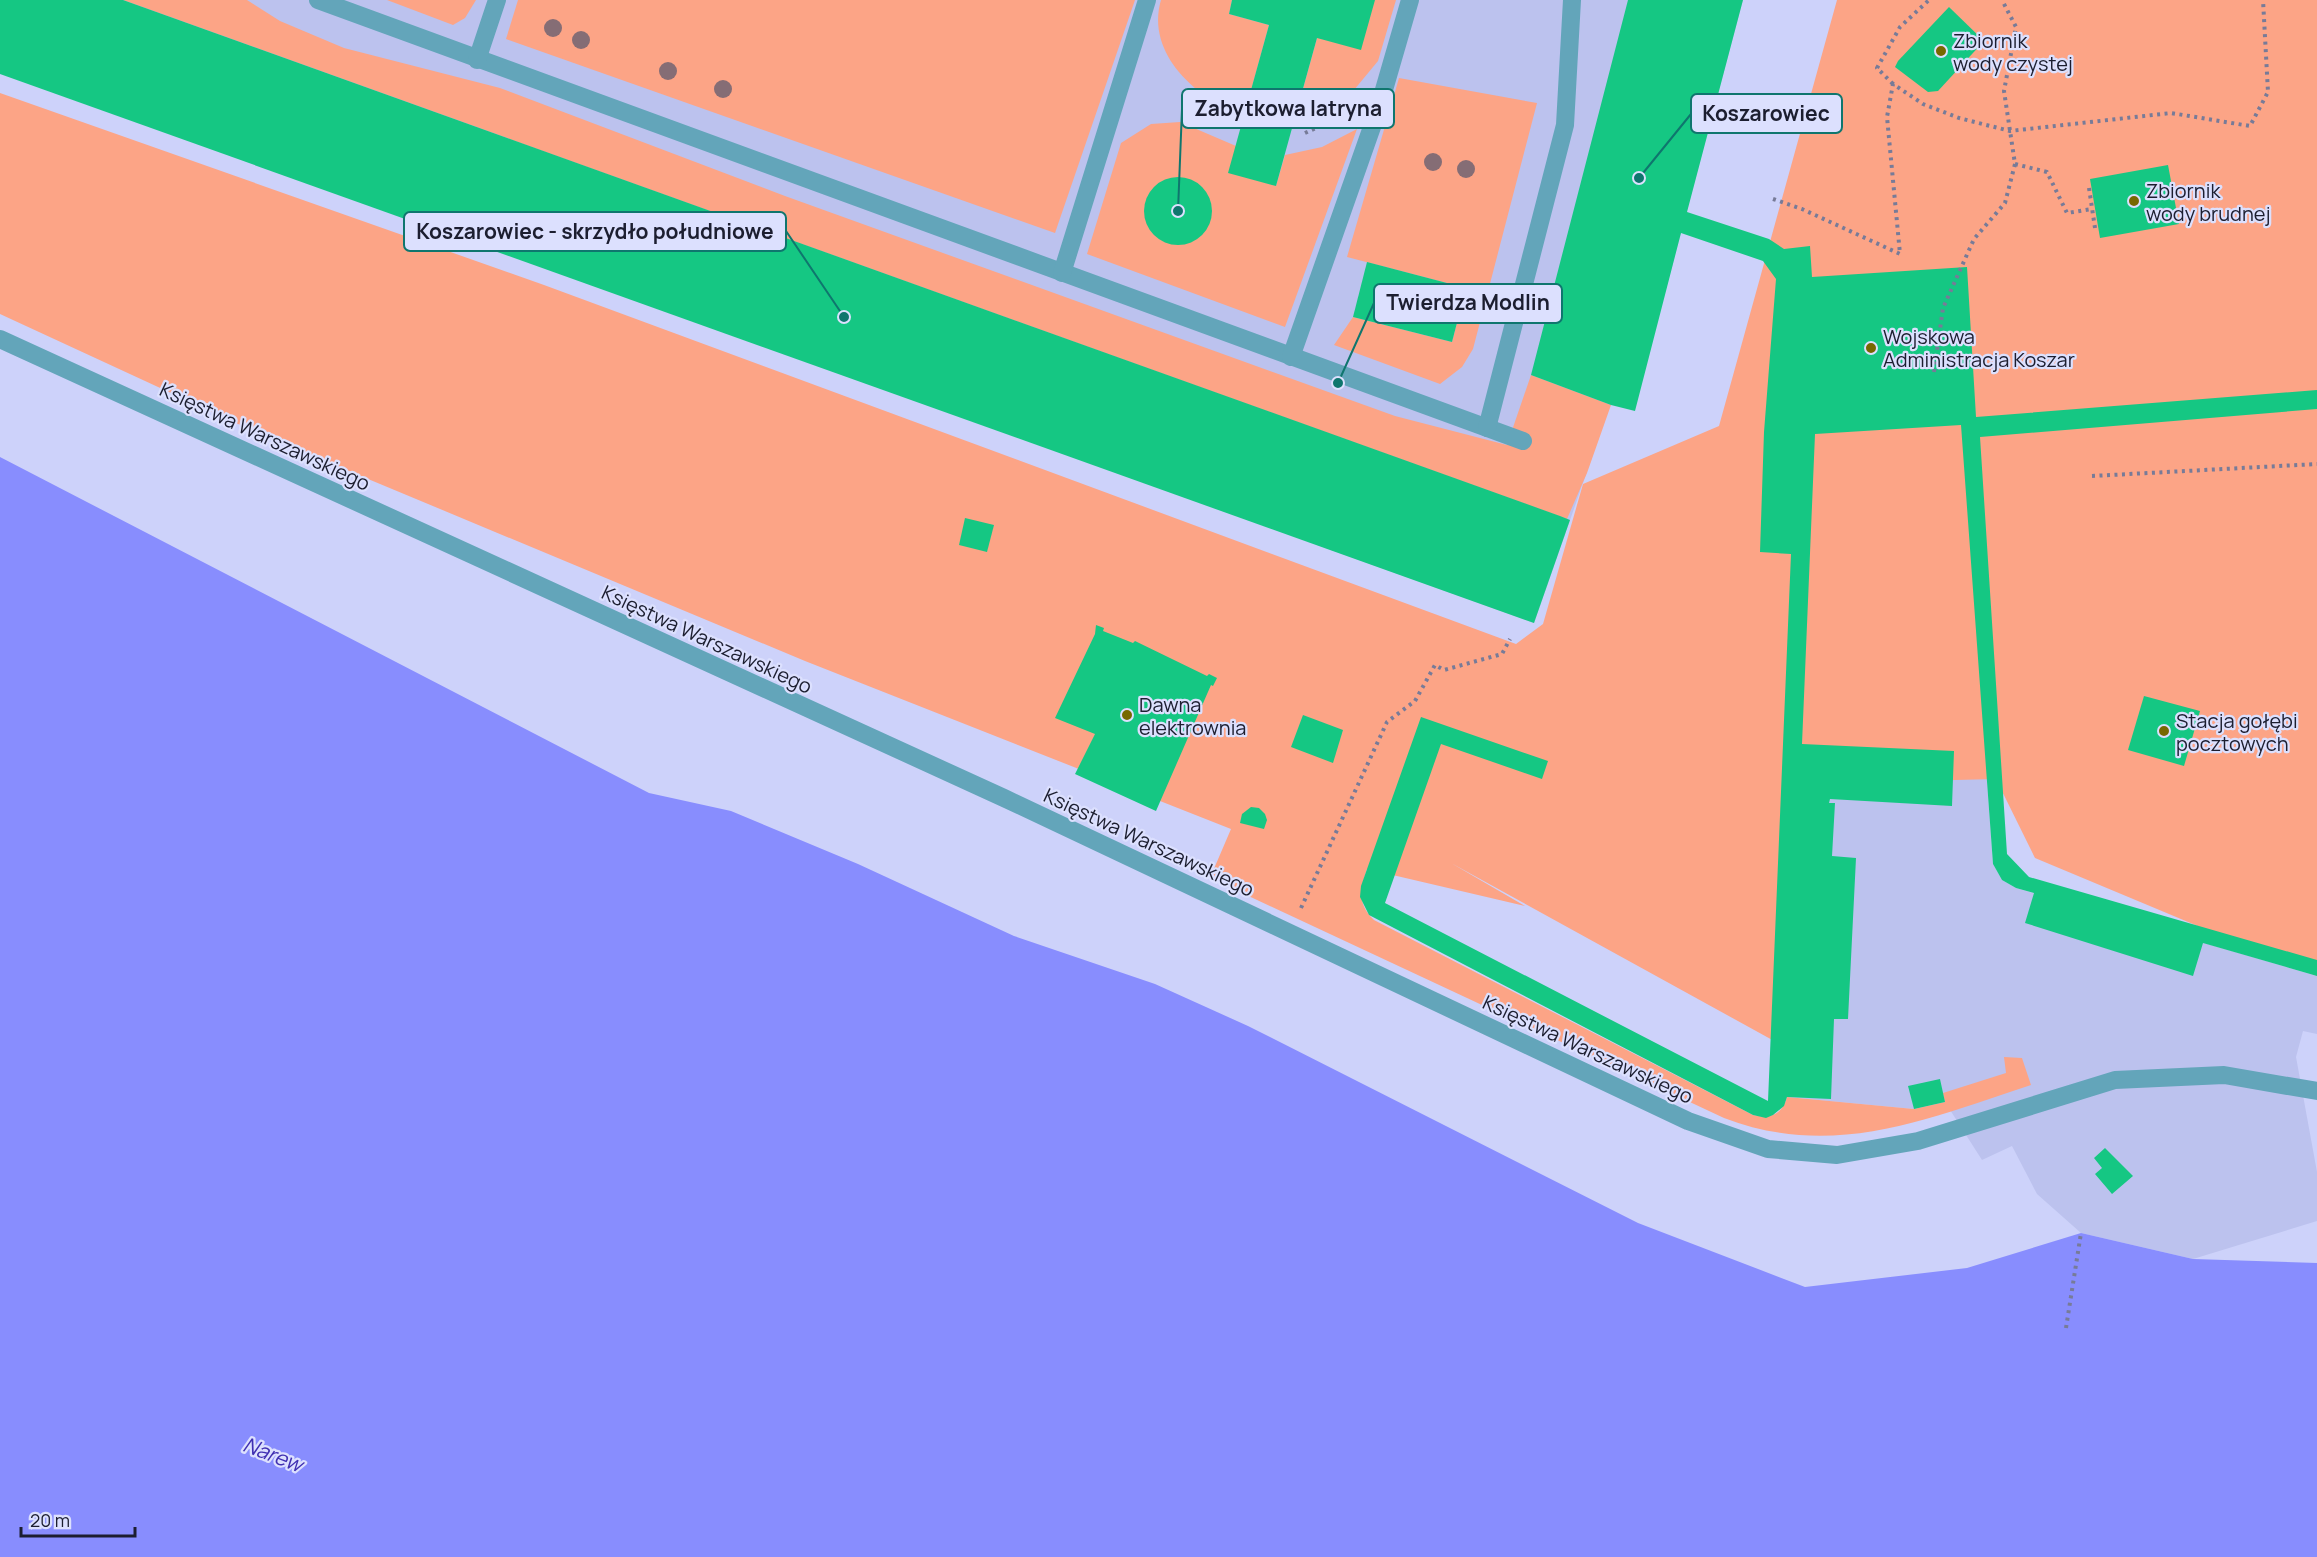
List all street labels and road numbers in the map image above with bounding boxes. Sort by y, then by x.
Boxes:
street label: Księstwa Warszawskiego [156,375,375,497]
street label: Księstwa Warszawskiego [598,578,817,700]
street label: Księstwa Warszawskiego [1040,781,1259,903]
street label: Księstwa Warszawskiego [1479,988,1698,1110]

